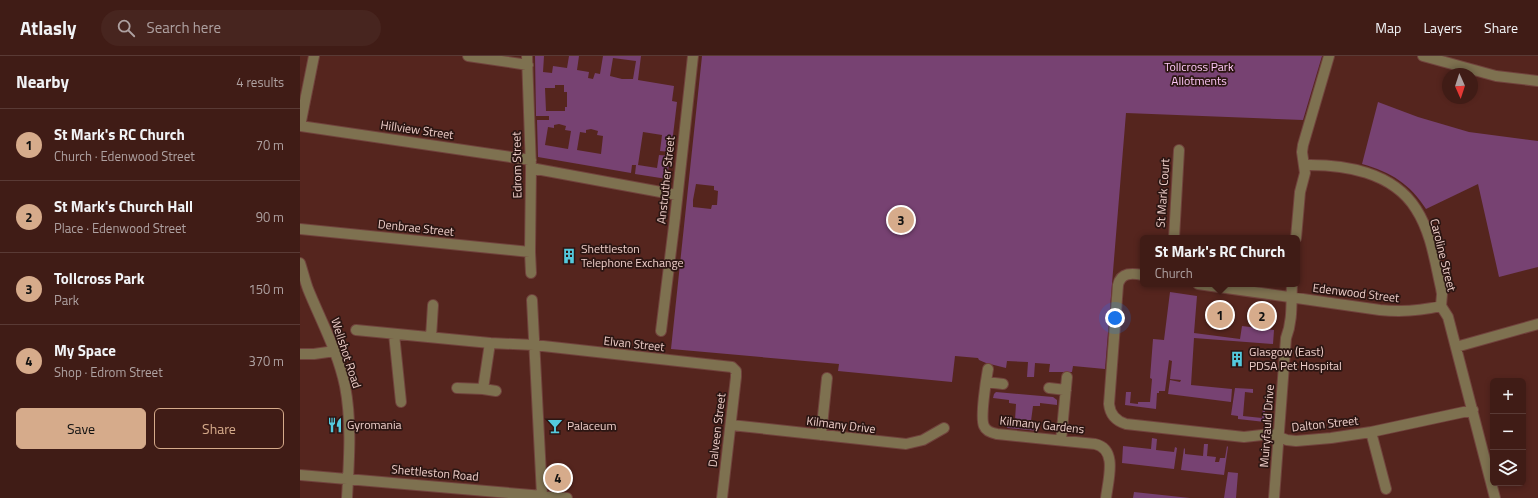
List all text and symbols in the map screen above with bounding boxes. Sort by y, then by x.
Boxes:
search box [101,10,381,46]
text: Atlasly [20,13,77,42]
text: Search here [147,16,221,39]
icon: search [115,17,137,39]
text: Map [1375,17,1401,38]
text: Layers [1423,17,1462,38]
text: Share [1484,17,1518,38]
park label: Tollcross Park Allotments [1164,57,1234,90]
north arrow [1442,68,1478,104]
text: Nearby [16,69,69,95]
text: 4 results [236,72,284,92]
street label: Hillview Street [379,115,456,144]
text: St Mark's RC Church [54,123,185,146]
street label: Edrom Street [506,131,527,199]
street label: Anstruther Street [651,134,680,225]
text: 1 [25,135,33,155]
text: 70 m [256,135,284,155]
text: Church · Edenwood Street [54,146,195,166]
street label: St Mark Court [1151,157,1174,228]
text: St Mark's Church Hall [54,195,193,218]
pin: 3 [888,205,914,235]
text: 2 [25,207,33,227]
text: 90 m [256,207,284,227]
street label: Denbrae Street [377,214,456,241]
street label: Caroline Street [1425,216,1462,294]
text: Place · Edenwood Street [54,218,186,238]
popup [1140,235,1300,287]
place label: Shettleston Telephone Exchange [581,239,684,272]
text: St Mark's RC Church [1155,240,1285,263]
building icon: Shettleston Telephone Exchange [560,247,578,265]
text: Church [1155,263,1193,283]
text: Tollcross Park [54,267,144,290]
street label: Edenwood Street [1312,278,1401,307]
text: 3 [25,279,33,299]
text: 150 m [248,279,284,299]
text: Park [54,290,79,310]
pin: 1 [1207,300,1233,330]
pin: 2 [1249,301,1275,331]
your location [1105,308,1125,328]
street label: Wellshot Road [326,315,367,391]
street label: Elvan Street [603,331,666,356]
text: My Space [54,339,116,362]
place label: Glasgow (East) PDSA Pet Hospital [1249,342,1342,375]
building icon: Glasgow (East) PDSA Pet Hospital [1228,350,1246,368]
text: 4 [25,351,33,371]
text: 370 m [248,351,284,371]
text: Shop · Edrom Street [54,362,163,382]
map controls [1490,378,1526,486]
button: + [1490,378,1526,414]
street label: Muiryfauld Drive [1254,384,1279,468]
street label: Dalveen Street [703,391,731,468]
button: Save [16,408,146,449]
button: Share [154,408,284,449]
street label: Dalton Street [1291,410,1360,436]
street label: Kilmany Drive [805,411,877,438]
street label: Kilmany Gardens [999,411,1086,438]
button: − [1490,414,1526,450]
place label: Gyromania [347,415,402,434]
restaurant icon: Gyromania [326,416,344,434]
place label: Palaceum [567,416,616,435]
bar icon: Palaceum [546,417,564,435]
button: layers [1490,450,1526,486]
street label: Shettleston Road [391,459,479,486]
pin: 4 [545,463,571,493]

